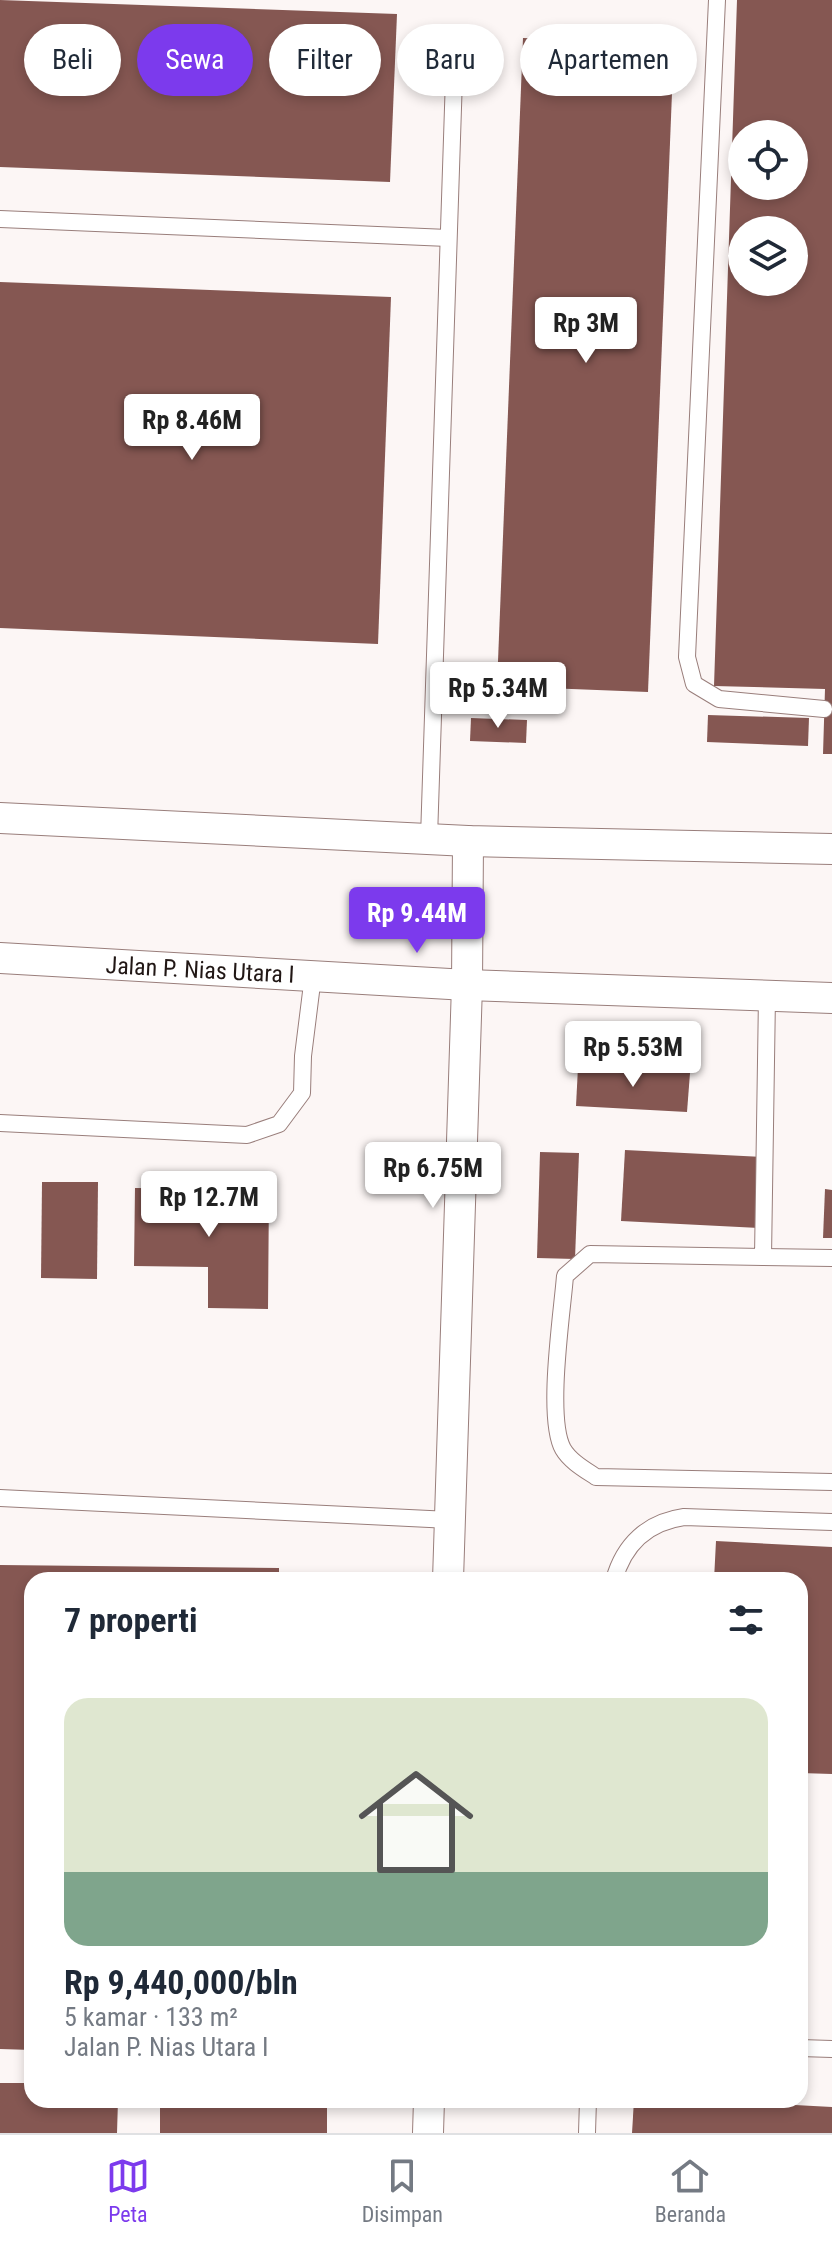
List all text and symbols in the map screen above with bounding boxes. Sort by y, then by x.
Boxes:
chip: Beli [24,24,121,96]
chip: Sewa [137,24,253,96]
chip: Filter [269,24,381,96]
chip: Baru [397,24,504,96]
chip: Apartemen [520,24,697,96]
map controls [728,120,808,296]
button: locate [728,120,808,200]
button: layers [728,216,808,296]
pin: Rp 3M [530,297,642,365]
text: Rp 3M [553,308,619,338]
pin: Rp 8.46M [109,394,275,462]
text: Rp 8.46M [142,405,242,435]
pin: Rp 5.34M [415,662,581,730]
text: Rp 5.34M [448,673,548,703]
pin: Rp 9.44M [334,887,500,955]
text: Rp 9.44M [367,898,467,928]
street label: Jalan P. Nias Utara I [105,951,295,989]
pin: Rp 5.53M [550,1021,716,1089]
text: Rp 5.53M [583,1032,683,1062]
pin: Rp 6.75M [350,1142,516,1210]
text: Rp 6.75M [383,1153,483,1183]
pin: Rp 12.7M [126,1171,292,1239]
text: Rp 12.7M [159,1182,259,1212]
icon: filters [724,1598,768,1642]
text: 7 properti [64,1600,198,1640]
icon: home [344,1750,488,1894]
text: Rp 9,440,000/bln [64,1962,298,2002]
text: 5 kamar · 133 m² [64,2002,238,2032]
text: Jalan P. Nias Utara I [64,2032,269,2062]
tab: Peta [106,2154,150,2227]
tab: Disimpan [362,2154,443,2227]
tab: Beranda [655,2154,726,2227]

